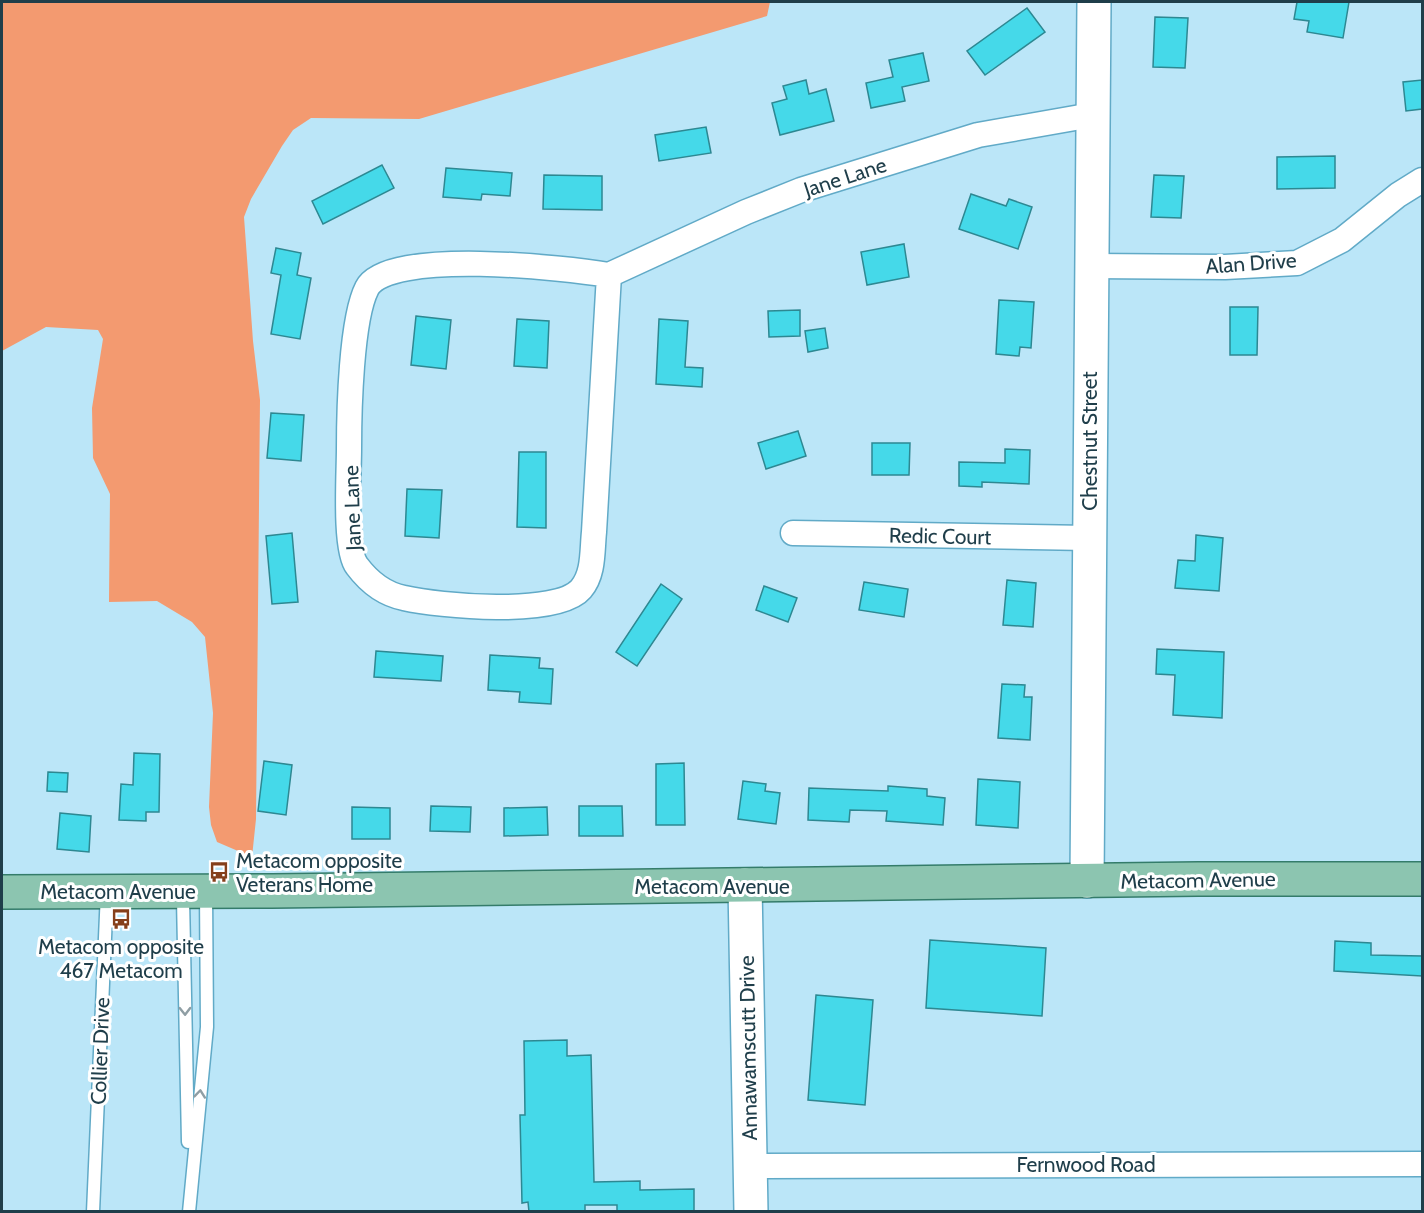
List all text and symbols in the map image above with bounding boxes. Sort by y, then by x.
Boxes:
street label: Jane Lane [800,152,890,202]
street label: Alan Drive [1205,247,1298,279]
street label: Chestnut Street [1077,371,1102,511]
street label: Jane Lane [338,465,366,552]
street label: Redic Court [889,523,991,549]
place label: Metacom opposite Veterans Home [236,848,402,897]
bus stop icon: Metacom opposite Veterans Home [207,860,231,884]
street label: Metacom Avenue [1120,866,1276,894]
street label: Metacom Avenue [634,874,790,899]
street label: Metacom Avenue [40,879,196,904]
bus stop icon: Metacom opposite 467 Metacom [109,907,133,931]
place label: Metacom opposite 467 Metacom [38,934,204,983]
street label: Annawamscutt Drive [734,955,762,1141]
street label: Collier Drive [86,996,114,1105]
one-way arrow [179,1006,192,1015]
one-way arrow [193,1090,206,1099]
street label: Fernwood Road [1016,1152,1156,1177]

